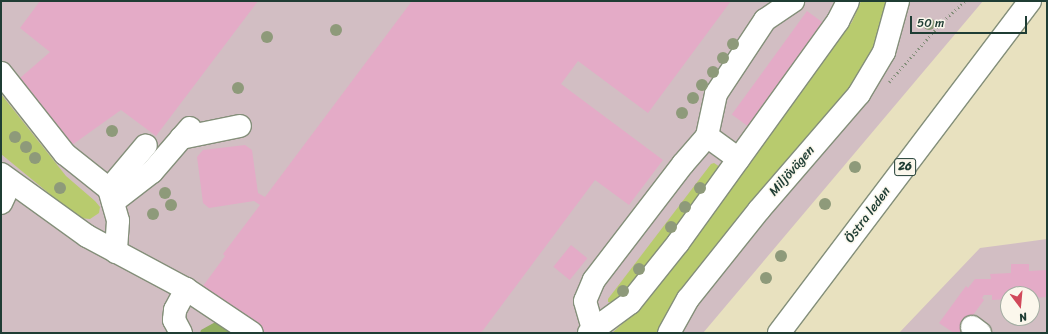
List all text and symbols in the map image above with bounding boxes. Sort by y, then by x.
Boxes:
scale bar [912,8,1029,34]
text: 50 m [917,12,944,34]
street label: Miljövägen [766,143,818,199]
road number: 26 [894,157,916,177]
street label: Östra leden [842,184,894,246]
north arrow [1000,286,1040,326]
text: N [1017,307,1029,327]

